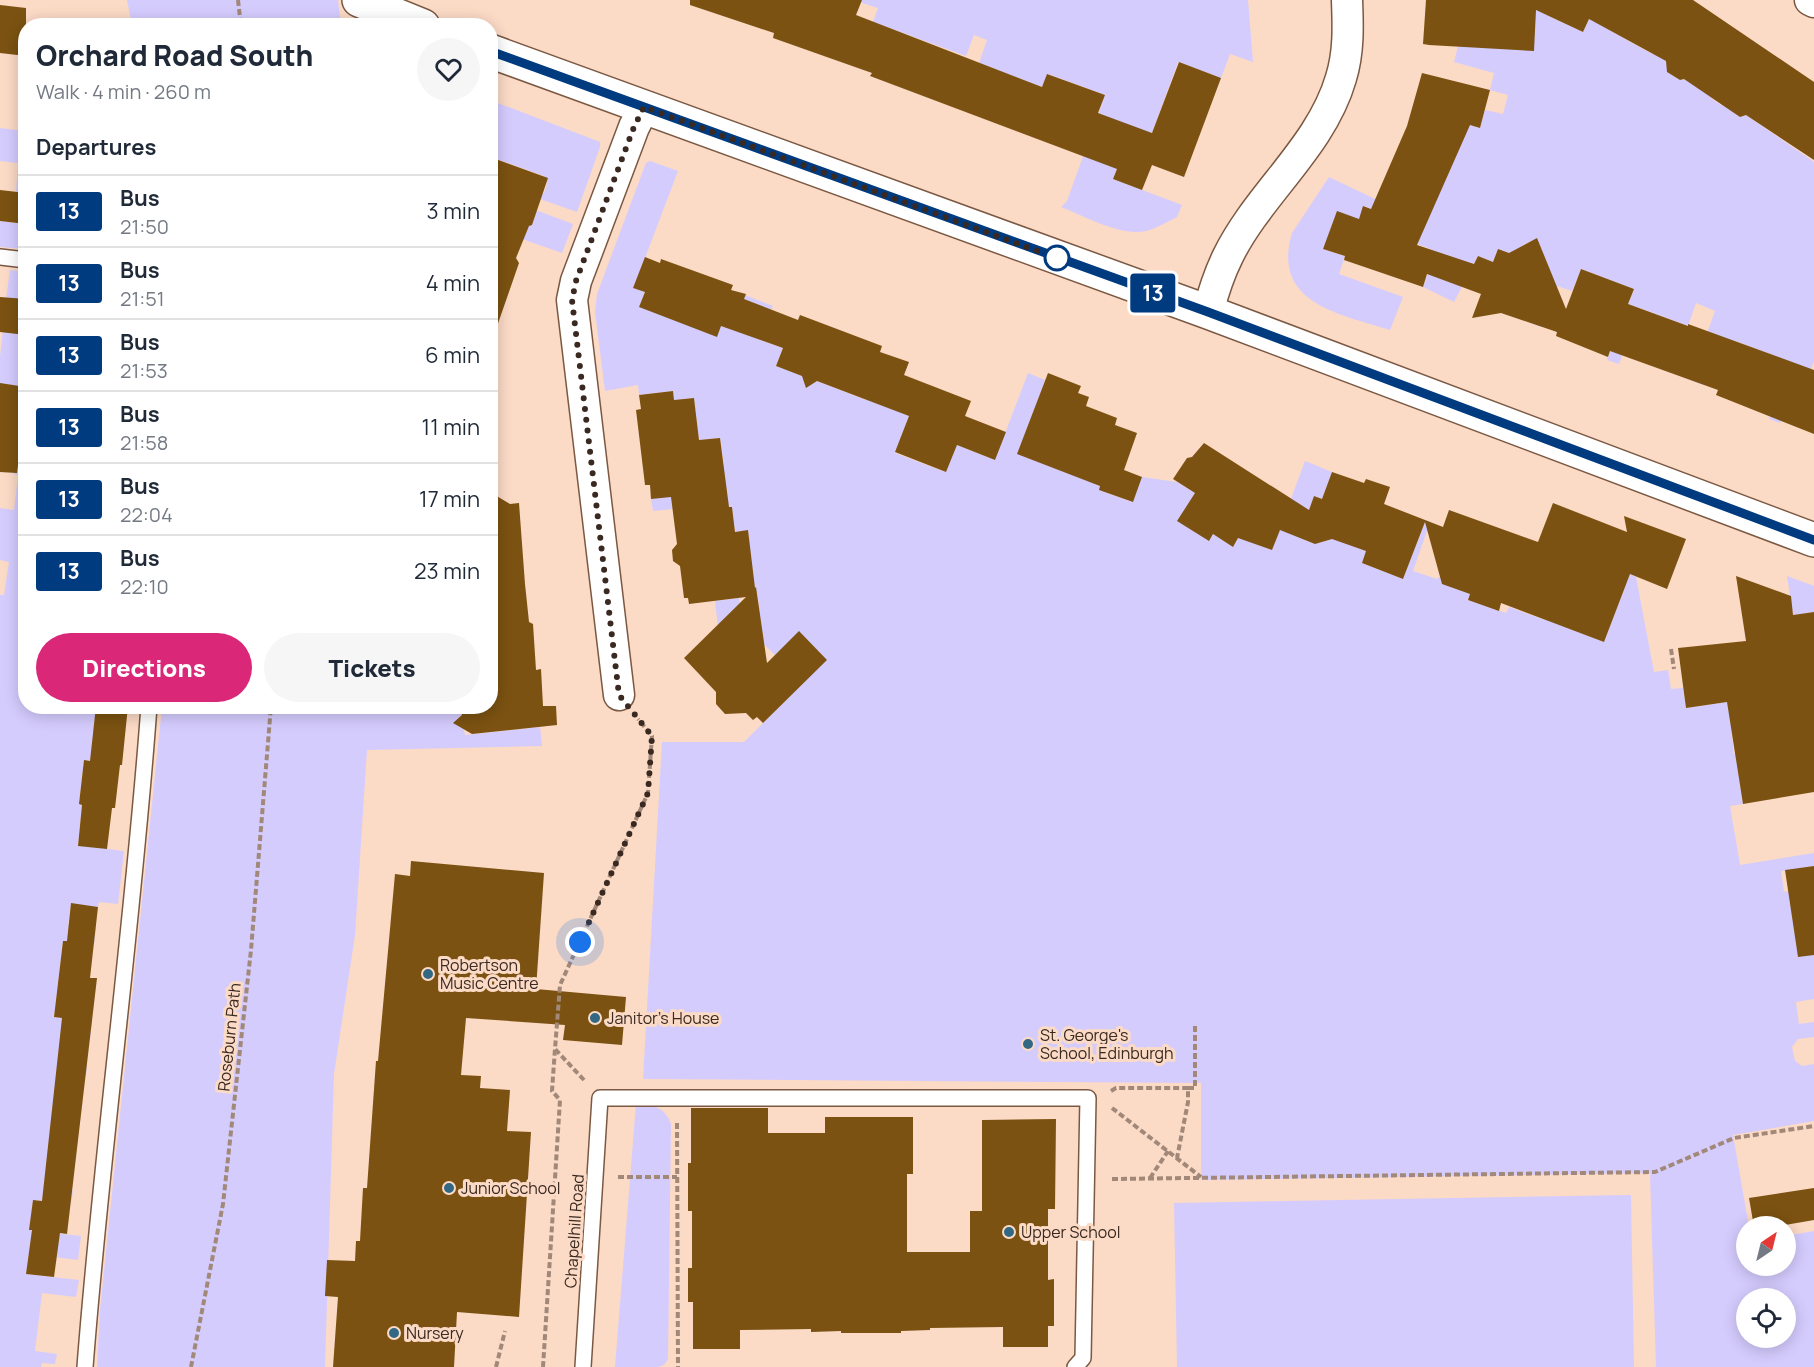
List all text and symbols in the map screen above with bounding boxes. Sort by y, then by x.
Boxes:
text: Orchard Road South [36,36,313,74]
button: heart [417,38,480,101]
text: Walk · 4 min · 260 m [36,78,211,105]
text: Departures [36,132,156,162]
text: Bus [120,183,160,213]
text: 3 min [427,196,480,226]
text: 13 [58,197,80,225]
text: 21:50 [120,213,169,240]
unlabelled marker [1044,245,1070,271]
text: Bus [120,255,160,285]
text: 4 min [426,268,480,298]
text: 13 [58,269,80,297]
line badge: 13 [1126,274,1180,312]
text: 13 [1142,279,1164,307]
text: 21:51 [120,285,165,312]
text: Bus [120,327,160,357]
text: 6 min [425,340,480,370]
text: 13 [58,341,80,369]
text: 21:53 [120,357,168,384]
text: Bus [120,399,160,429]
text: 11 min [422,412,480,442]
text: 13 [58,413,80,441]
text: 21:58 [120,429,168,456]
text: Bus [120,471,160,501]
text: 17 min [419,484,480,514]
text: 13 [58,485,80,513]
text: 22:04 [120,501,173,528]
text: Bus [120,543,160,573]
text: 23 min [414,556,480,586]
text: 13 [58,557,80,585]
text: 22:10 [120,573,169,600]
button: Directions [36,633,252,702]
button: Tickets [264,633,480,702]
your location [565,927,595,957]
place label: Robertson Music Centre [440,954,539,994]
marker: Robertson Music Centre [421,967,435,981]
street label: Roseburn Path [212,982,246,1092]
place label: Janitor's House [607,1007,719,1029]
marker: Janitor's House [588,1011,602,1025]
place label: St. George's School, Edinburgh [1040,1024,1174,1064]
marker: St. George's School, Edinburgh [1021,1037,1035,1051]
street label: Chapelhill Road [559,1173,589,1289]
place label: Junior School [461,1177,560,1199]
marker: Junior School [442,1181,456,1195]
north arrow [1736,1216,1796,1276]
map controls [1736,1216,1796,1348]
place label: Upper School [1021,1221,1120,1243]
marker: Upper School [1002,1225,1016,1239]
button: locate [1736,1288,1796,1348]
place label: Nursery [406,1322,464,1344]
marker: Nursery [387,1326,401,1340]

